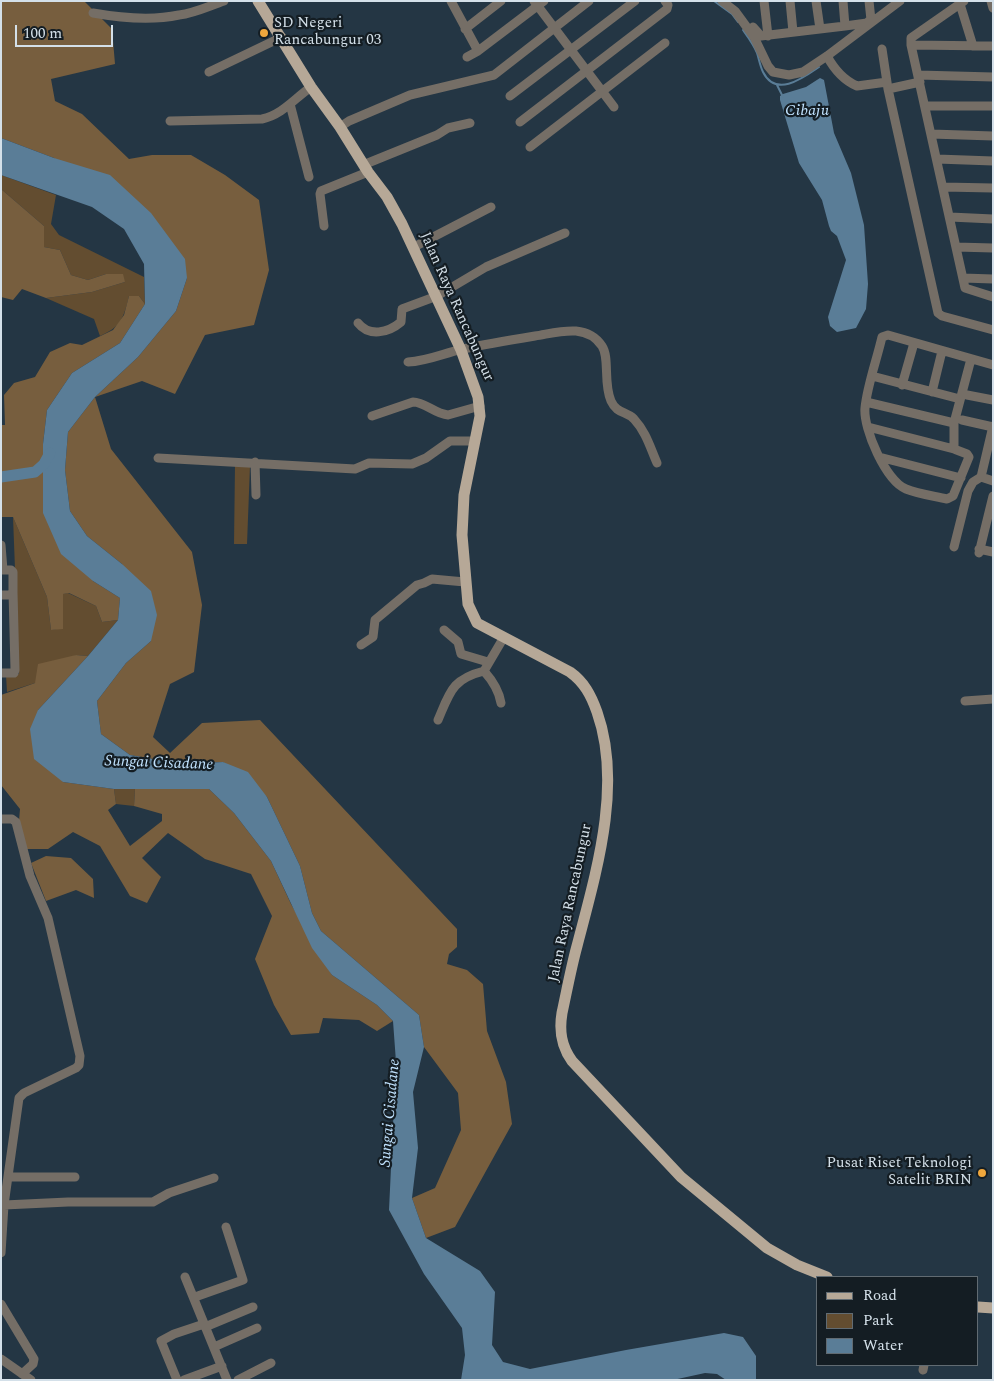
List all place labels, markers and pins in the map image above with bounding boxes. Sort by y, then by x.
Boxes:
place label: SD Negeri Rancabungur 03 [274,15,381,50]
marker: SD Negeri Rancabungur 03 [258,27,270,39]
place label: Pusat Riset Teknologi Satelit BRIN [827,1155,972,1190]
marker: Pusat Riset Teknologi Satelit BRIN [976,1167,988,1179]

